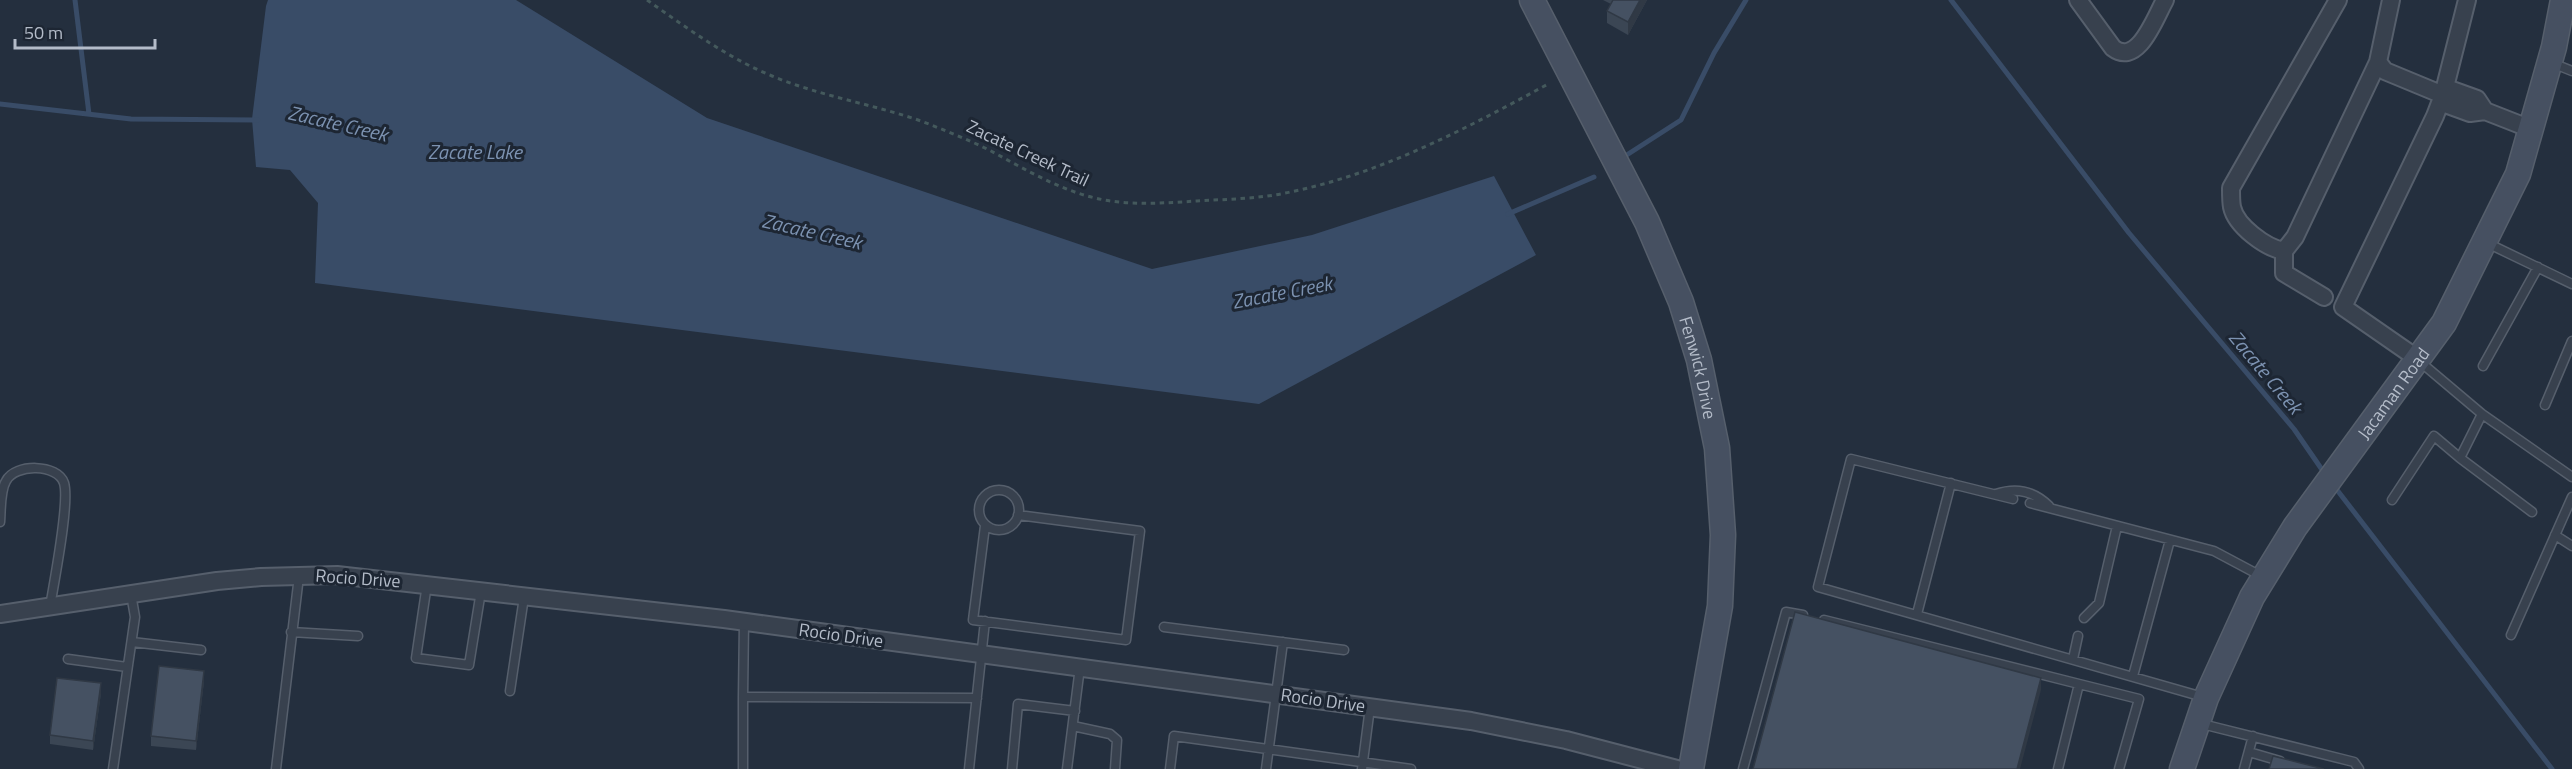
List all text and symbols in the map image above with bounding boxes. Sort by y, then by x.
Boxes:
scale bar [15,12,154,50]
text: 50 m [24,19,63,46]
water label: Zacate Creek [285,97,393,150]
street label: Zacate Creek Trail [962,113,1094,193]
water label: Zacate Lake [428,136,524,167]
water label: Zacate Creek [759,205,867,258]
water label: Zacate Creek [1229,267,1337,317]
street label: Fenwick Drive [1673,313,1724,421]
water label: Zacate Creek [2222,323,2312,422]
street label: Jacaman Road [2350,341,2436,445]
street label: Rocio Drive [315,562,401,594]
street label: Rocio Drive [797,616,885,654]
street label: Rocio Drive [1279,681,1367,719]

